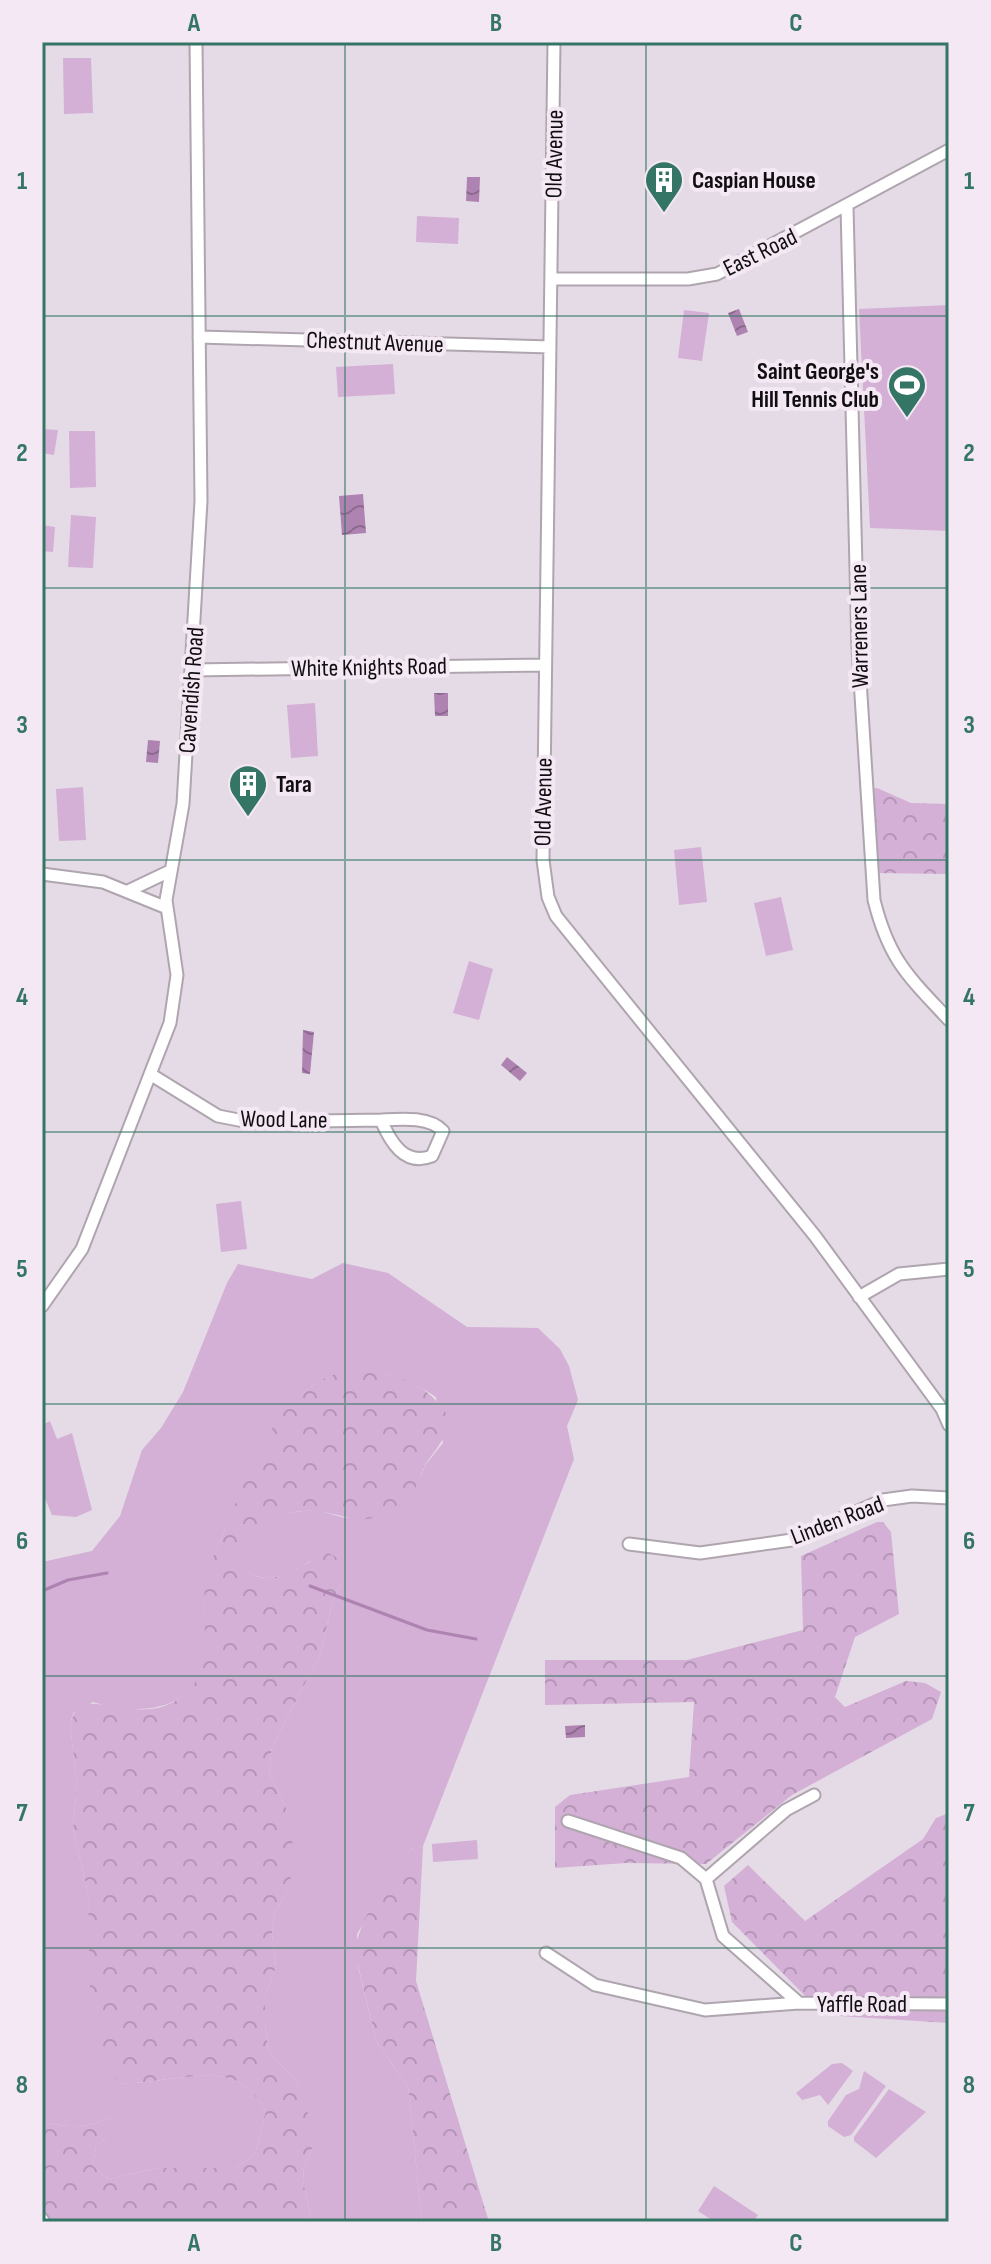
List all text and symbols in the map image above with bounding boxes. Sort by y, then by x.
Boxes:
text: A [187,8,201,39]
text: B [490,8,502,39]
text: C [789,8,803,39]
street label: Old Avenue [539,109,570,199]
building icon: Caspian House [643,159,685,214]
text: 1 [17,166,27,197]
place label: Caspian House [692,166,816,195]
text: 1 [964,166,974,197]
street label: East Road [719,222,802,283]
street label: Chestnut Avenue [306,326,444,359]
place label: Saint George's Hill Tennis Club [751,357,879,414]
sports icon: Saint George's Hill Tennis Club [886,364,928,419]
text: 2 [16,438,28,469]
text: 2 [963,438,975,469]
street label: Warreners Lane [844,564,875,688]
street label: Cavendish Road [173,626,210,754]
street label: White Knights Road [291,652,447,683]
text: 3 [16,710,28,741]
text: 3 [963,710,975,741]
street label: Old Avenue [528,757,559,847]
building icon: Tara [227,763,269,818]
place label: Tara [276,770,312,799]
text: 4 [16,982,28,1013]
text: 4 [963,982,975,1013]
street label: Wood Lane [240,1104,328,1135]
text: 5 [16,1254,28,1285]
text: 5 [963,1254,975,1285]
street label: Linden Road [787,1489,888,1551]
text: 6 [16,1526,28,1557]
text: 6 [963,1526,975,1557]
text: 7 [16,1798,28,1829]
text: 7 [963,1798,975,1829]
street label: Yaffle Road [817,1990,907,2019]
text: 8 [16,2070,28,2101]
text: 8 [963,2070,975,2101]
text: A [187,2228,201,2259]
text: B [490,2228,502,2259]
text: C [789,2228,803,2259]

